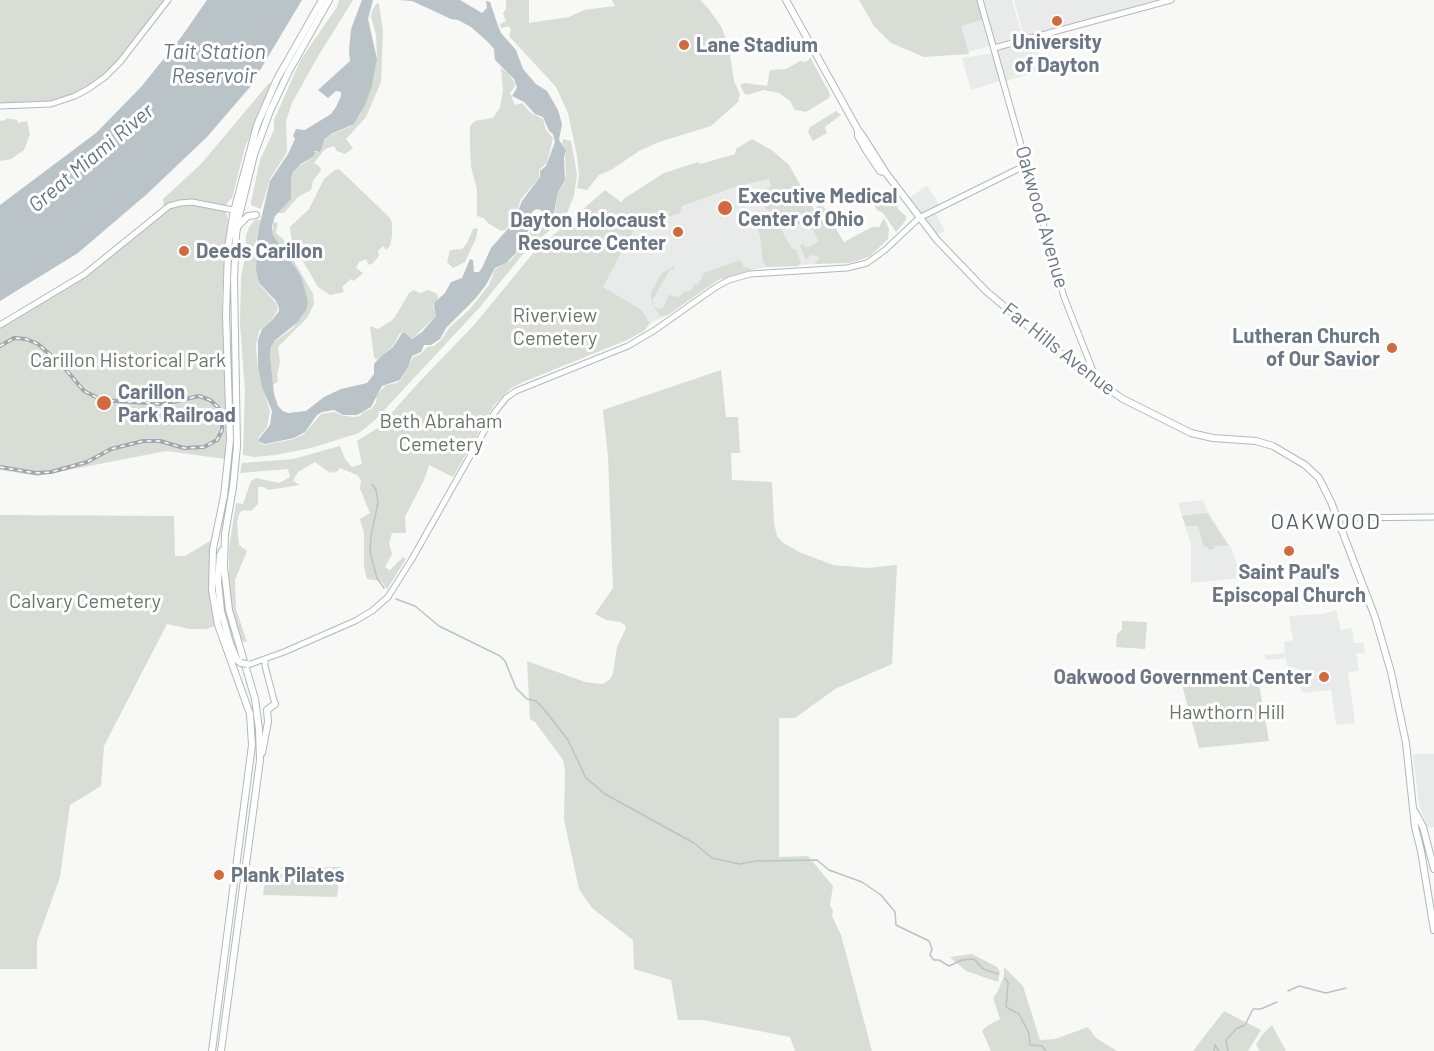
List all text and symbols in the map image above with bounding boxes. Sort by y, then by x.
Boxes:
marker: University of Dayton [1050,14,1064,28]
place label: University of Dayton [1012,30,1102,77]
place label: Lane Stadium [696,33,818,57]
marker: Lane Stadium [677,38,691,52]
water label: Tait Station Reservoir [162,39,266,89]
water label: Great Miami River [23,98,159,218]
street label: Oakwood Avenue [1010,143,1074,291]
place label: Executive Medical Center of Ohio [738,184,897,231]
marker: Executive Medical Center of Ohio [716,199,734,217]
place label: Dayton Holocaust Resource Center [510,208,666,255]
marker: Dayton Holocaust Resource Center [671,225,685,239]
place label: Deeds Carillon [196,239,323,263]
marker: Deeds Carillon [177,244,191,258]
street label: Far Hills Avenue [998,297,1120,401]
park label: Riverview Cemetery [513,303,597,350]
place label: Lutheran Church of Our Savior [1232,324,1380,371]
marker: Lutheran Church of Our Savior [1385,341,1399,355]
park label: Carillon Historical Park [30,348,226,372]
place label: Carillon Park Railroad [118,380,236,427]
marker: Carillon Park Railroad [95,394,113,412]
park label: Beth Abraham Cemetery [379,409,503,456]
district label: OAKWOOD [1271,509,1381,535]
marker: Saint Paul's Episcopal Church [1282,544,1296,558]
place label: Saint Paul's Episcopal Church [1212,560,1366,607]
park label: Calvary Cemetery [9,589,161,613]
place label: Oakwood Government Center [1054,665,1312,689]
marker: Oakwood Government Center [1317,670,1331,684]
park label: Hawthorn Hill [1169,700,1285,724]
place label: Plank Pilates [231,863,344,887]
marker: Plank Pilates [212,868,226,882]

